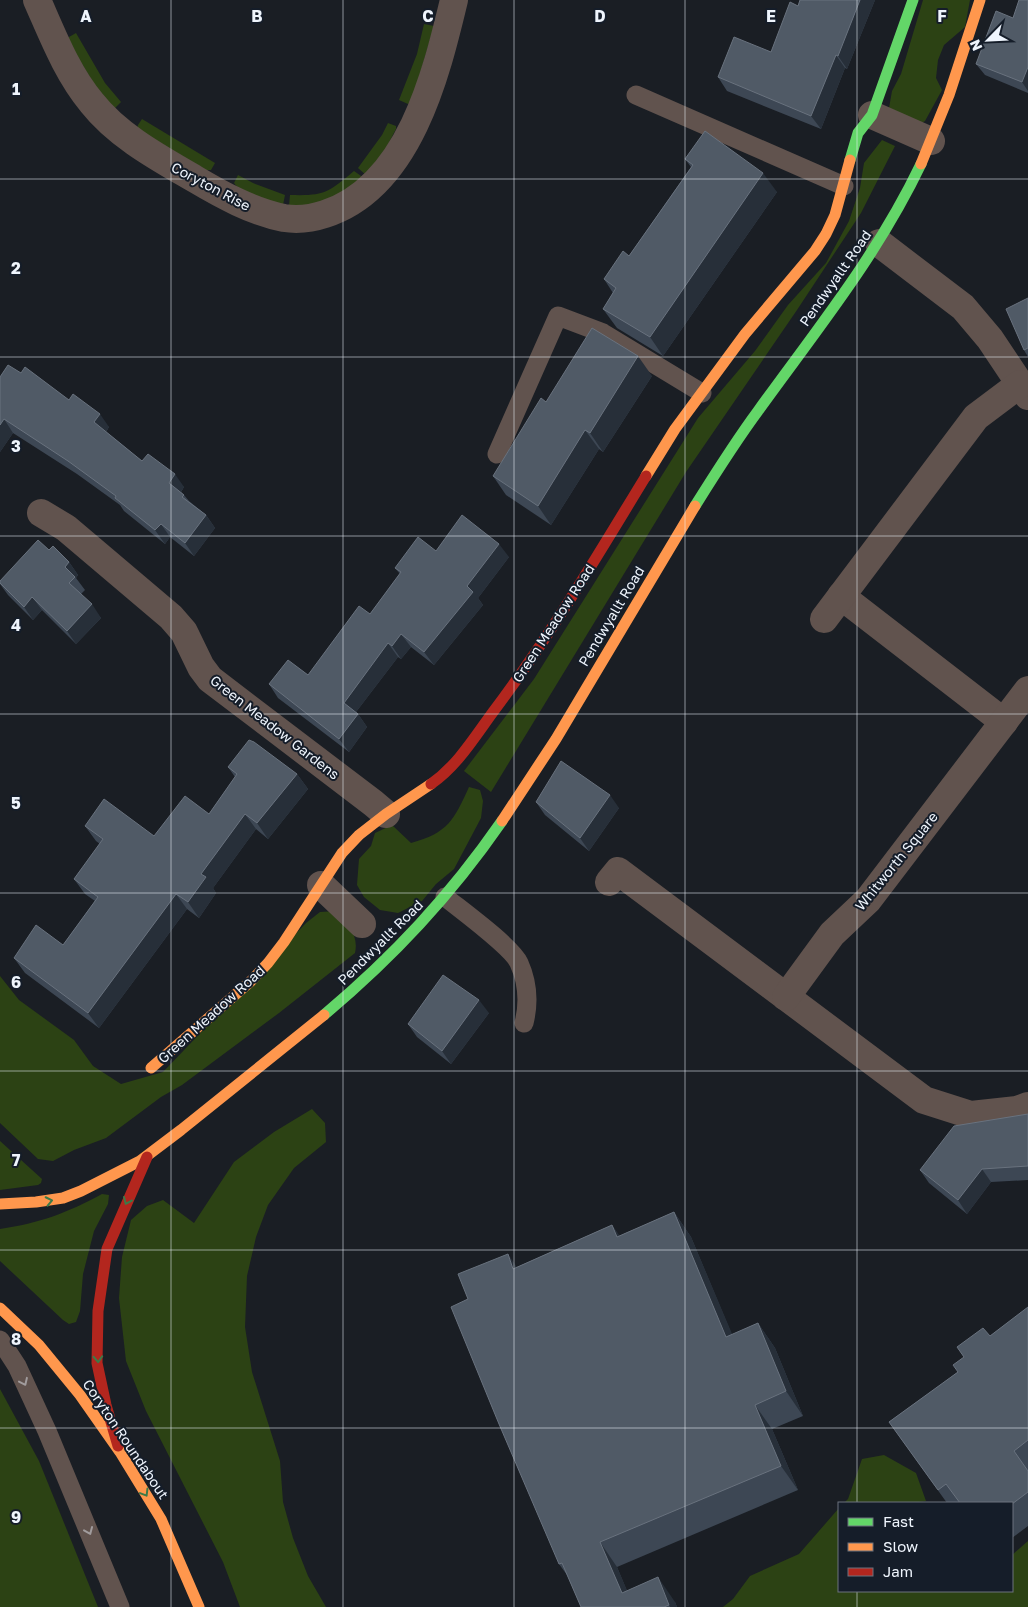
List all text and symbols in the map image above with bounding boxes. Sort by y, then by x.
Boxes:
text: A [80,6,92,26]
text: B [251,6,263,26]
text: C [422,6,434,26]
text: D [594,6,606,26]
text: E [766,6,776,26]
text: F [937,6,947,26]
north arrow [963,15,1013,65]
text: N [966,37,986,54]
text: 1 [12,79,20,99]
street label: Coryton Rise [169,158,253,214]
street label: Pendwyallt Road [796,227,874,329]
text: 2 [11,258,21,278]
text: 3 [11,436,21,456]
street label: Green Meadow Road [508,561,598,685]
street label: Pendwyallt Road [575,563,647,669]
text: 4 [11,615,21,635]
street label: Green Meadow Gardens [207,671,343,783]
text: 5 [11,793,21,813]
street label: Whitworth Square [851,808,941,914]
street label: Pendwyallt Road [334,896,426,988]
street label: Green Meadow Road [154,962,268,1066]
text: 6 [11,972,21,992]
text: 7 [12,1150,21,1170]
one-way arrow [44,1196,53,1207]
one-way arrow [122,1196,133,1205]
text: 8 [11,1329,21,1349]
one-way arrow [92,1355,103,1363]
street label: Coryton Roundabout [80,1376,172,1502]
one-way arrow [18,1377,28,1386]
one-way arrow [139,1488,149,1497]
legend [838,1502,1013,1592]
text: 9 [11,1507,21,1527]
text: Fast [883,1512,914,1530]
one-way arrow [83,1526,93,1535]
text: Slow [883,1537,918,1555]
text: Jam [883,1562,913,1580]

